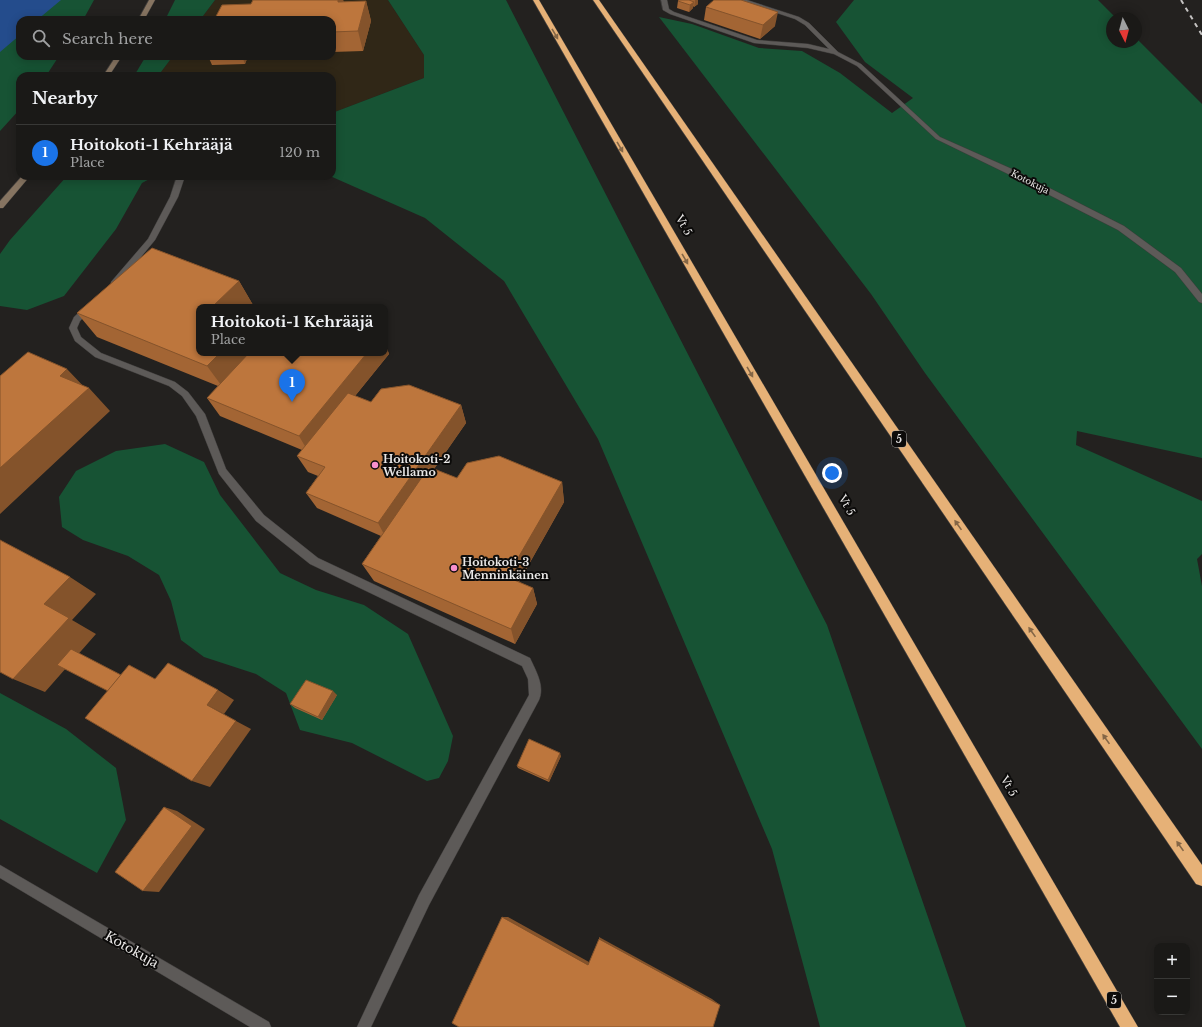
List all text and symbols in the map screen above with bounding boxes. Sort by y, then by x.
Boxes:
north arrow [1106,12,1142,48]
search box [16,16,336,60]
icon: search [30,27,52,49]
one-way arrow [551,28,558,40]
text: Search here [62,29,153,48]
text: Nearby [32,88,98,109]
text: Hoitokoti-1 Kehrääjä [70,135,233,154]
one-way arrow [616,141,623,153]
text: 1 [42,144,48,161]
text: 120 m [279,144,320,161]
text: Place [70,154,105,171]
street label: Kotokuja [1009,167,1051,196]
street label: Vt 5 [672,211,695,238]
one-way arrow [682,253,689,265]
popup [196,304,388,356]
text: Hoitokoti-1 Kehrääjä [211,312,373,331]
text: Place [211,331,246,348]
one-way arrow [747,366,754,378]
pin: 1 [279,369,305,402]
road number: 5 [892,431,906,447]
place label: Hoitokoti-2 Wellamo [382,452,450,479]
marker: Hoitokoti-2 Wellamo [370,460,380,470]
your location [822,463,842,483]
street label: Vt 5 [835,491,858,518]
one-way arrow [954,520,962,530]
place label: Hoitokoti-3 Menninkäinen [462,555,549,582]
marker: Hoitokoti-3 Menninkäinen [449,563,459,573]
one-way arrow [1028,627,1036,637]
one-way arrow [1102,734,1110,744]
street label: Vt 5 [997,772,1020,799]
one-way arrow [1176,841,1184,851]
street label: Kotokuja [102,927,162,972]
map controls [1154,943,1190,1015]
button: + [1154,943,1190,979]
button: − [1154,979,1190,1015]
road number: 5 [1107,992,1121,1008]

